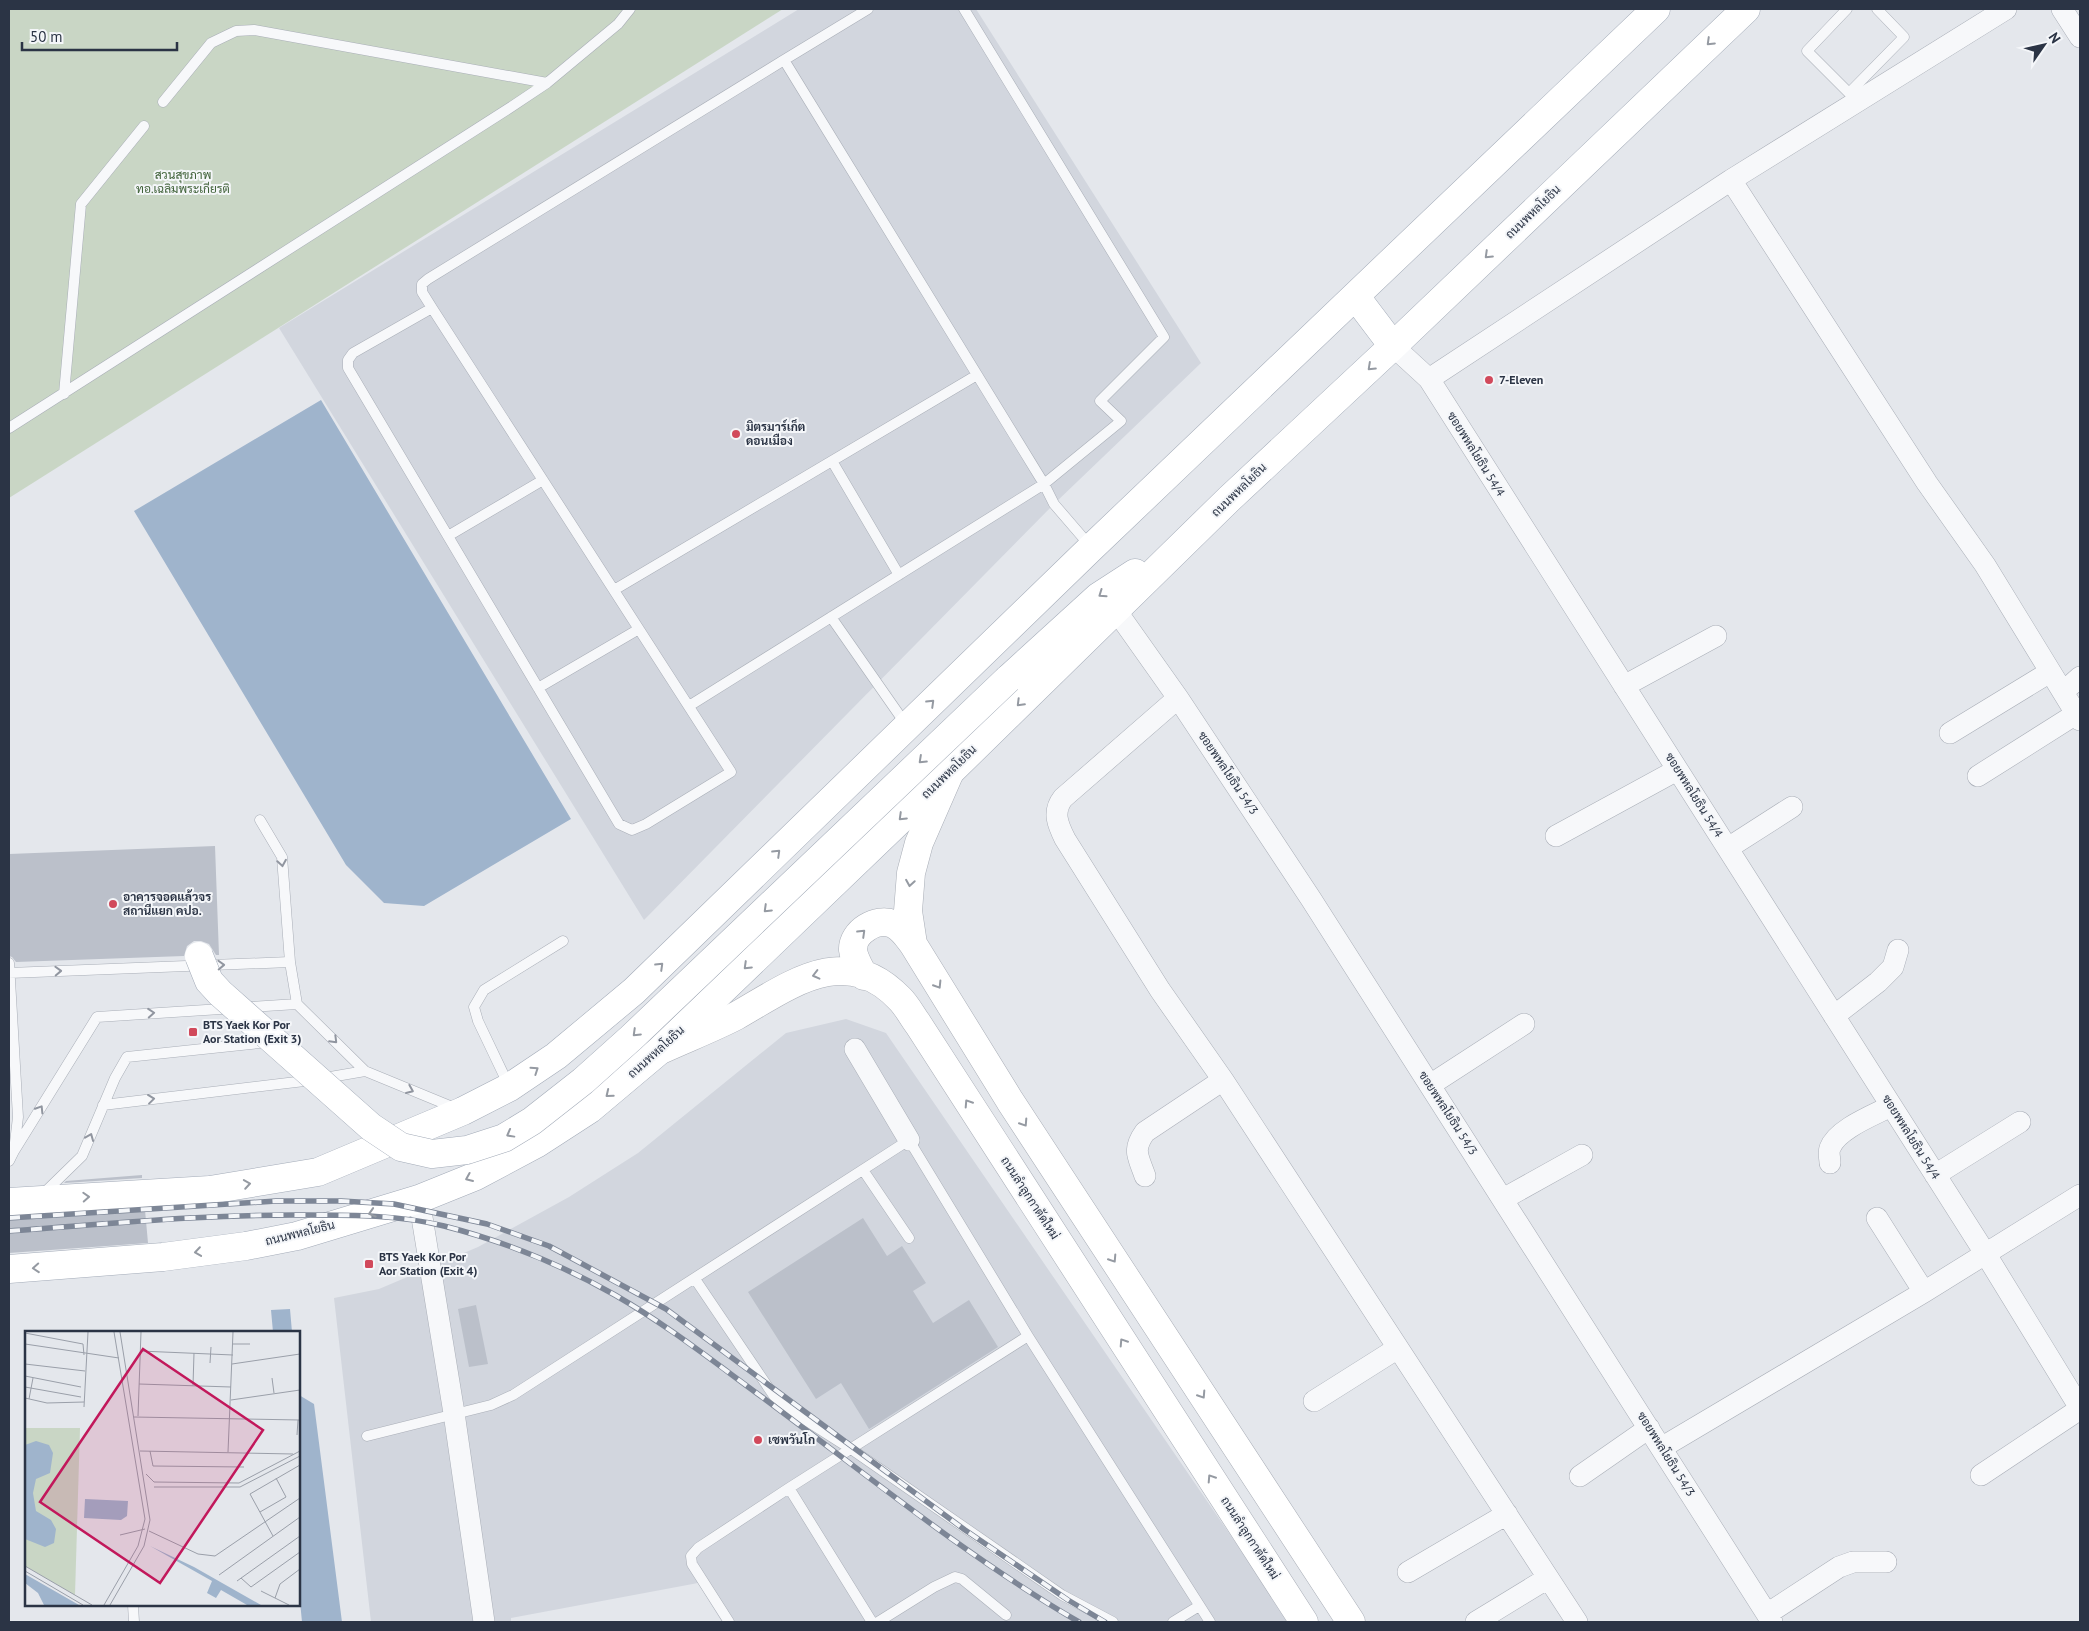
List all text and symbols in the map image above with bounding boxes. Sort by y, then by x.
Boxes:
scale bar [22,20,178,52]
north arrow [2019,20,2069,70]
text: 50 m [30,27,63,46]
text: N [2045,29,2065,47]
one-way arrow [1707,37,1716,46]
park label: สวนสุขภาพ ทอ.เฉลิมพระเกียรติ [136,167,230,196]
street label: ถนนพหลโยธิน [1502,181,1564,242]
one-way arrow [1485,249,1494,258]
one-way arrow [1367,361,1376,370]
place label: 7-Eleven [1499,372,1543,387]
marker: 7-Eleven [1483,374,1495,386]
street label: ซอยพหลโยธิน 54/4 [1444,409,1509,499]
place label: มิตรมาร์เก็ต ดอนเมือง [746,419,805,448]
marker: มิตรมาร์เก็ต ดอนเมือง [730,428,742,440]
street label: ถนนพหลโยธิน [1208,459,1270,520]
one-way arrow [1098,588,1107,598]
one-way arrow [1016,697,1025,706]
one-way arrow [925,700,934,709]
street label: ซอยพหลโยธิน 54/3 [1195,728,1262,817]
street label: ถนนพหลโยธิน [918,741,980,802]
street label: ซอยพหลโยธิน 54/4 [1662,750,1727,840]
one-way arrow [919,755,928,764]
one-way arrow [899,811,908,820]
one-way arrow [771,850,780,859]
one-way arrow [276,859,286,868]
one-way arrow [905,879,916,887]
place label: อาคารจอดแล้วจร สถานีแยก คปอ. [123,889,211,918]
marker: อาคารจอดแล้วจร สถานีแยก คปอ. [107,898,119,910]
one-way arrow [763,903,772,912]
one-way arrow [857,930,866,939]
one-way arrow [217,959,225,970]
one-way arrow [744,960,753,969]
one-way arrow [654,963,663,972]
one-way arrow [55,965,63,976]
one-way arrow [813,969,821,979]
one-way arrow [932,980,942,989]
one-way arrow [147,1008,155,1019]
place label: BTS Yaek Kor Por Aor Station (Exit 3) [203,1017,301,1046]
street label: ถนนพหลโยธิน [624,1022,687,1081]
marker: BTS Yaek Kor Por Aor Station (Exit 3) [187,1026,199,1038]
one-way arrow [633,1027,642,1036]
one-way arrow [328,1034,337,1043]
one-way arrow [529,1067,539,1076]
street label: ซอยพหลโยธิน 54/3 [1416,1068,1481,1158]
one-way arrow [405,1083,414,1094]
one-way arrow [605,1088,614,1097]
street label: ซอยพหลโยธิน 54/4 [1879,1092,1944,1182]
one-way arrow [147,1094,155,1105]
one-way arrow [965,1099,975,1108]
one-way arrow [33,1106,43,1115]
one-way arrow [1018,1117,1027,1127]
one-way arrow [506,1128,515,1138]
one-way arrow [83,1133,94,1142]
street label: ถนนลำลูกกาตัดใหม่ [997,1154,1063,1242]
one-way arrow [465,1172,474,1183]
one-way arrow [243,1179,252,1189]
one-way arrow [82,1192,90,1203]
one-way arrow [369,1208,377,1218]
street label: ถนนพหลโยธิน [264,1217,337,1248]
one-way arrow [193,1247,202,1257]
place label: BTS Yaek Kor Por Aor Station (Exit 4) [379,1249,477,1278]
one-way arrow [1107,1253,1116,1263]
marker: BTS Yaek Kor Por Aor Station (Exit 4) [363,1258,375,1270]
one-way arrow [32,1262,40,1273]
inset map [25,1331,300,1606]
one-way arrow [1120,1338,1129,1348]
one-way arrow [1196,1389,1205,1399]
street label: ซอยพหลโยธิน 54/3 [1634,1409,1699,1499]
place label: เซพวันโก [768,1432,815,1447]
marker: เซพวันโก [752,1434,764,1446]
one-way arrow [1208,1475,1218,1484]
street label: ถนนลำลูกกาตัดใหม่ [1217,1494,1283,1582]

